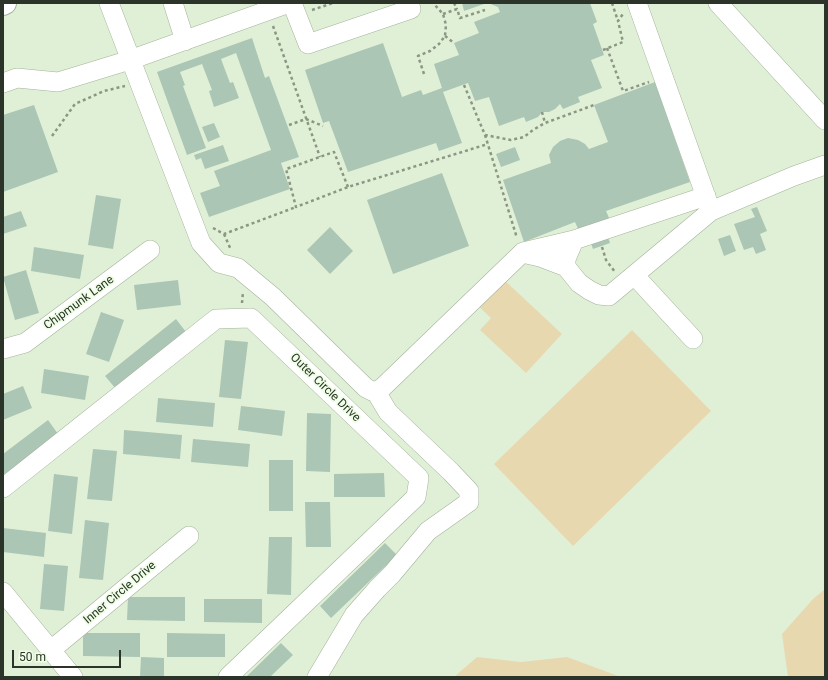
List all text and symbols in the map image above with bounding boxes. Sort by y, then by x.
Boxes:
street label: Chipmunk Lane [41,273,117,333]
street label: Outer Circle Drive [287,351,363,425]
street label: Inner Circle Drive [81,559,159,627]
scale bar [14,642,123,668]
text: 50 m [19,650,46,664]

